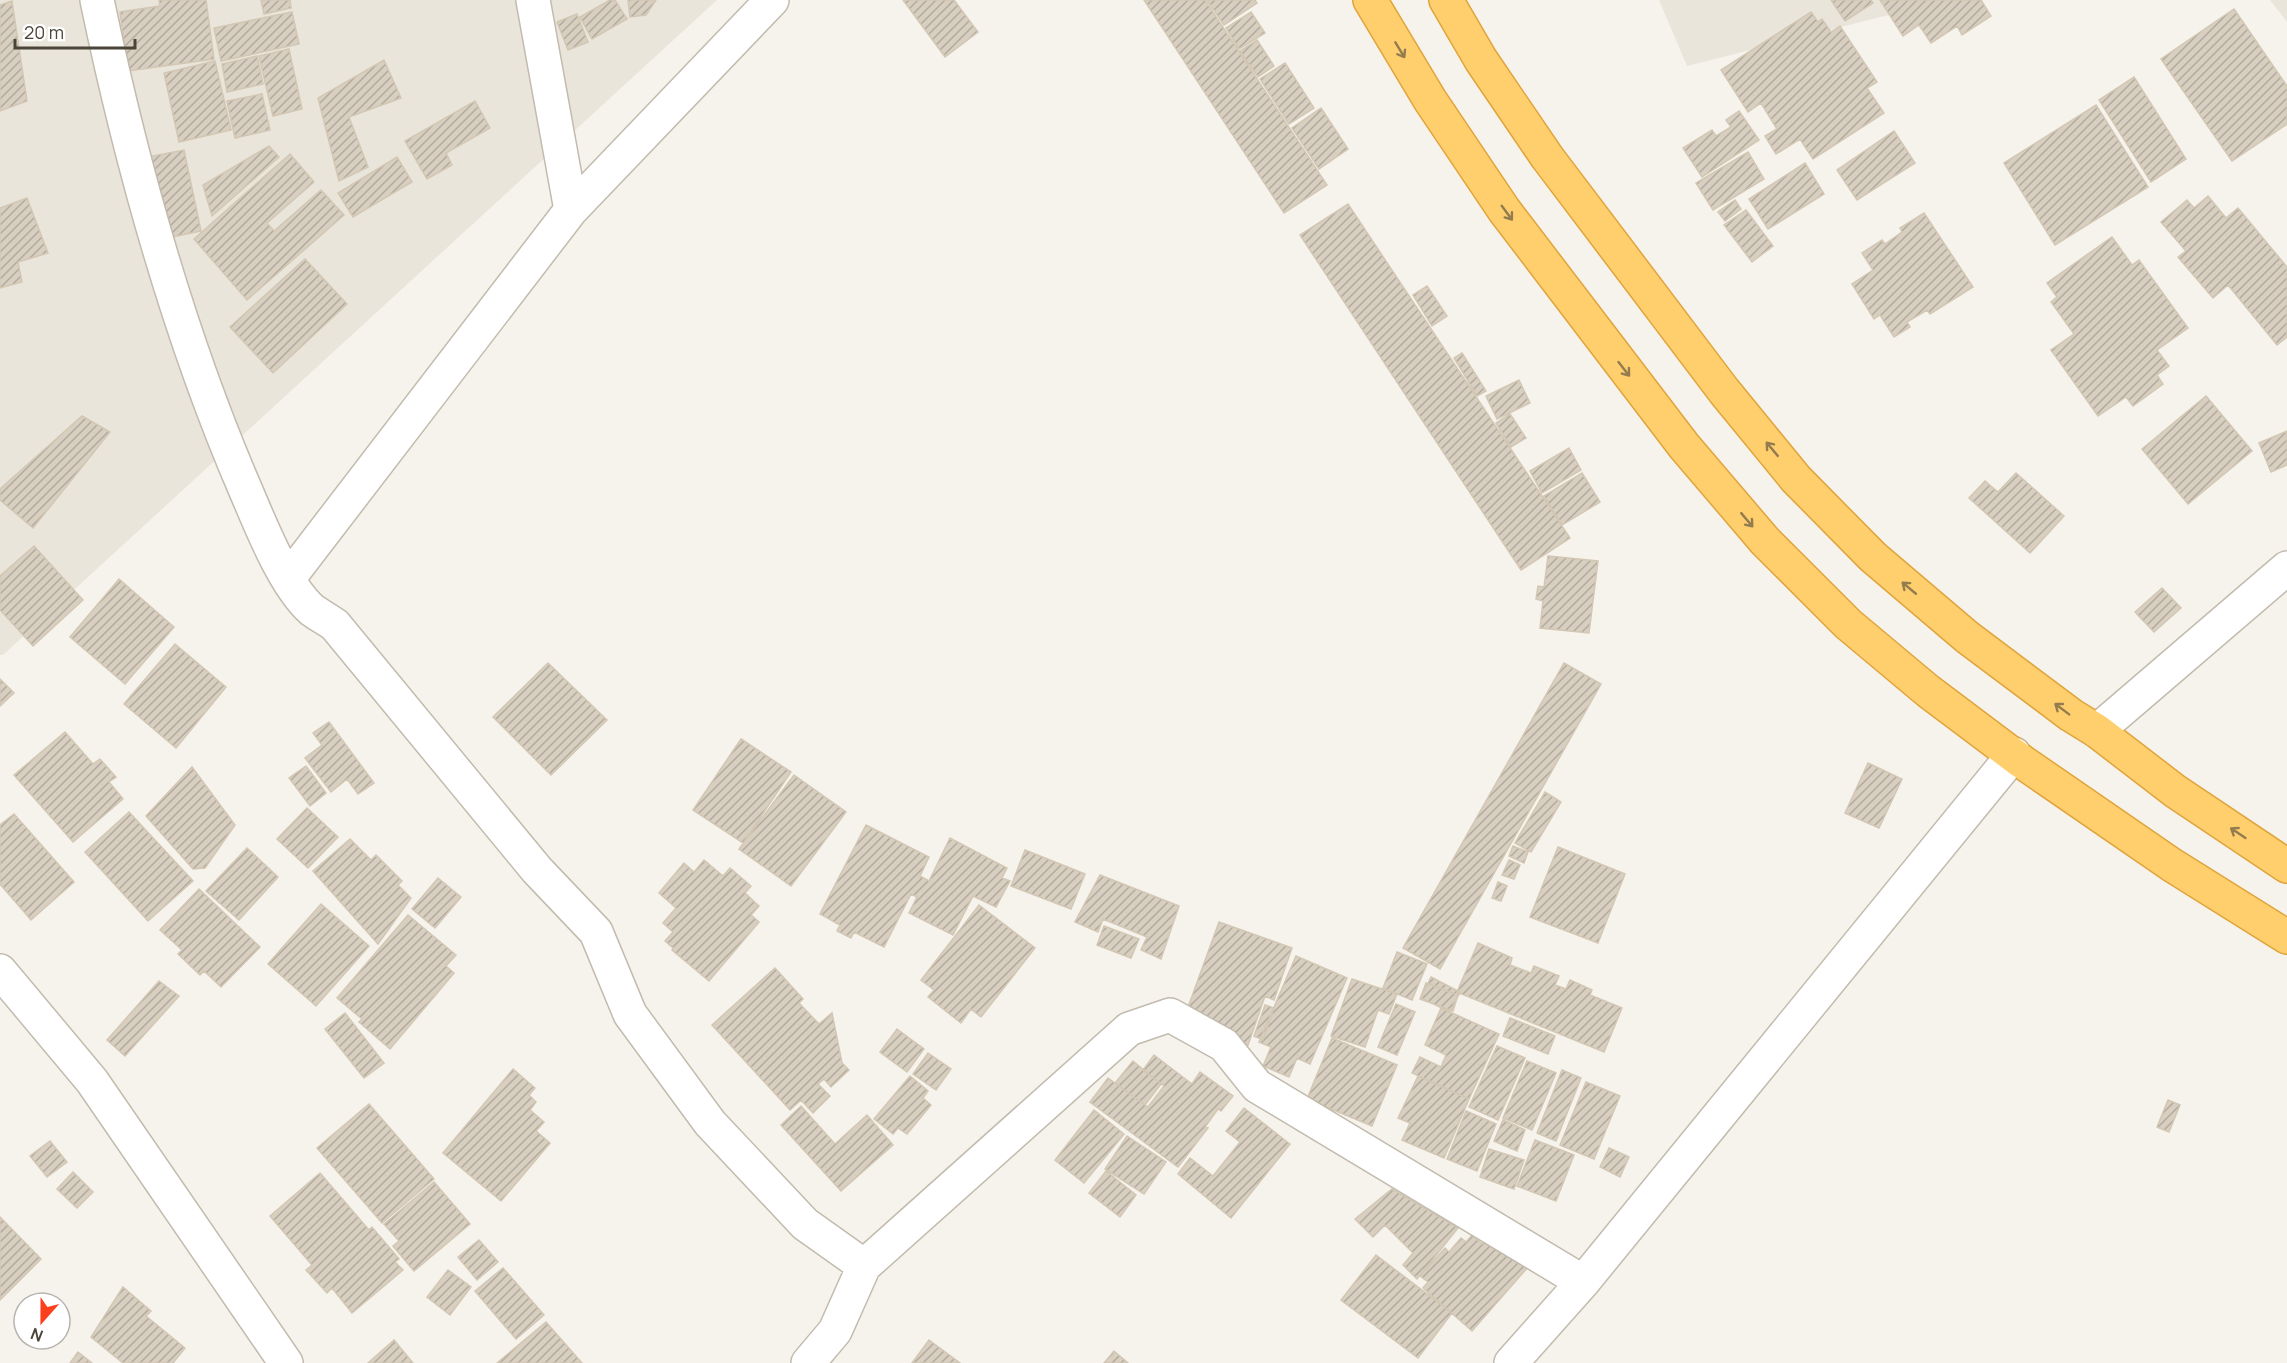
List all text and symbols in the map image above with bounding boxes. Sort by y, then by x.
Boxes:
scale bar [15,12,135,50]
text: 20 m [24,20,64,44]
one-way arrow [1395,41,1407,58]
one-way arrow [1501,205,1513,221]
one-way arrow [1618,360,1631,376]
one-way arrow [1766,442,1779,458]
one-way arrow [1741,512,1754,528]
one-way arrow [1901,581,1917,594]
one-way arrow [2054,702,2070,715]
one-way arrow [2231,827,2247,839]
north arrow [12,1291,72,1351]
text: N [27,1323,46,1347]

